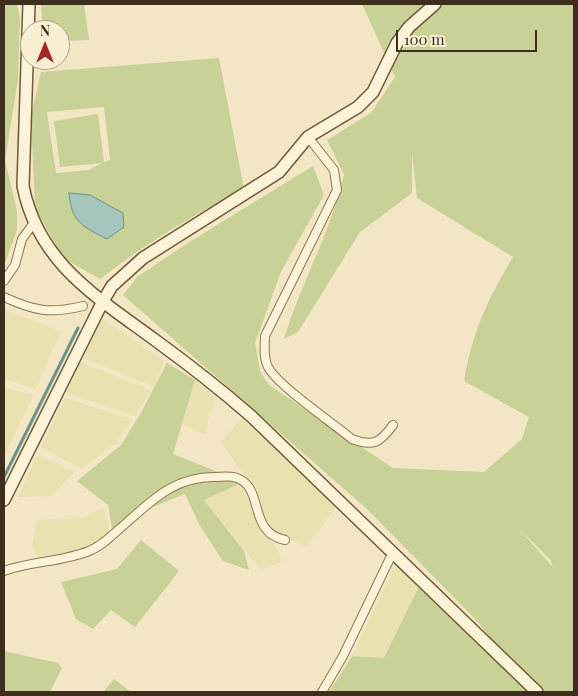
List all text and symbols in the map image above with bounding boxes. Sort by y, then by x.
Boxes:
north arrow [20,20,70,70]
scale bar [398,20,539,52]
text: N [40,21,50,40]
text: 100 m [404,29,445,49]

